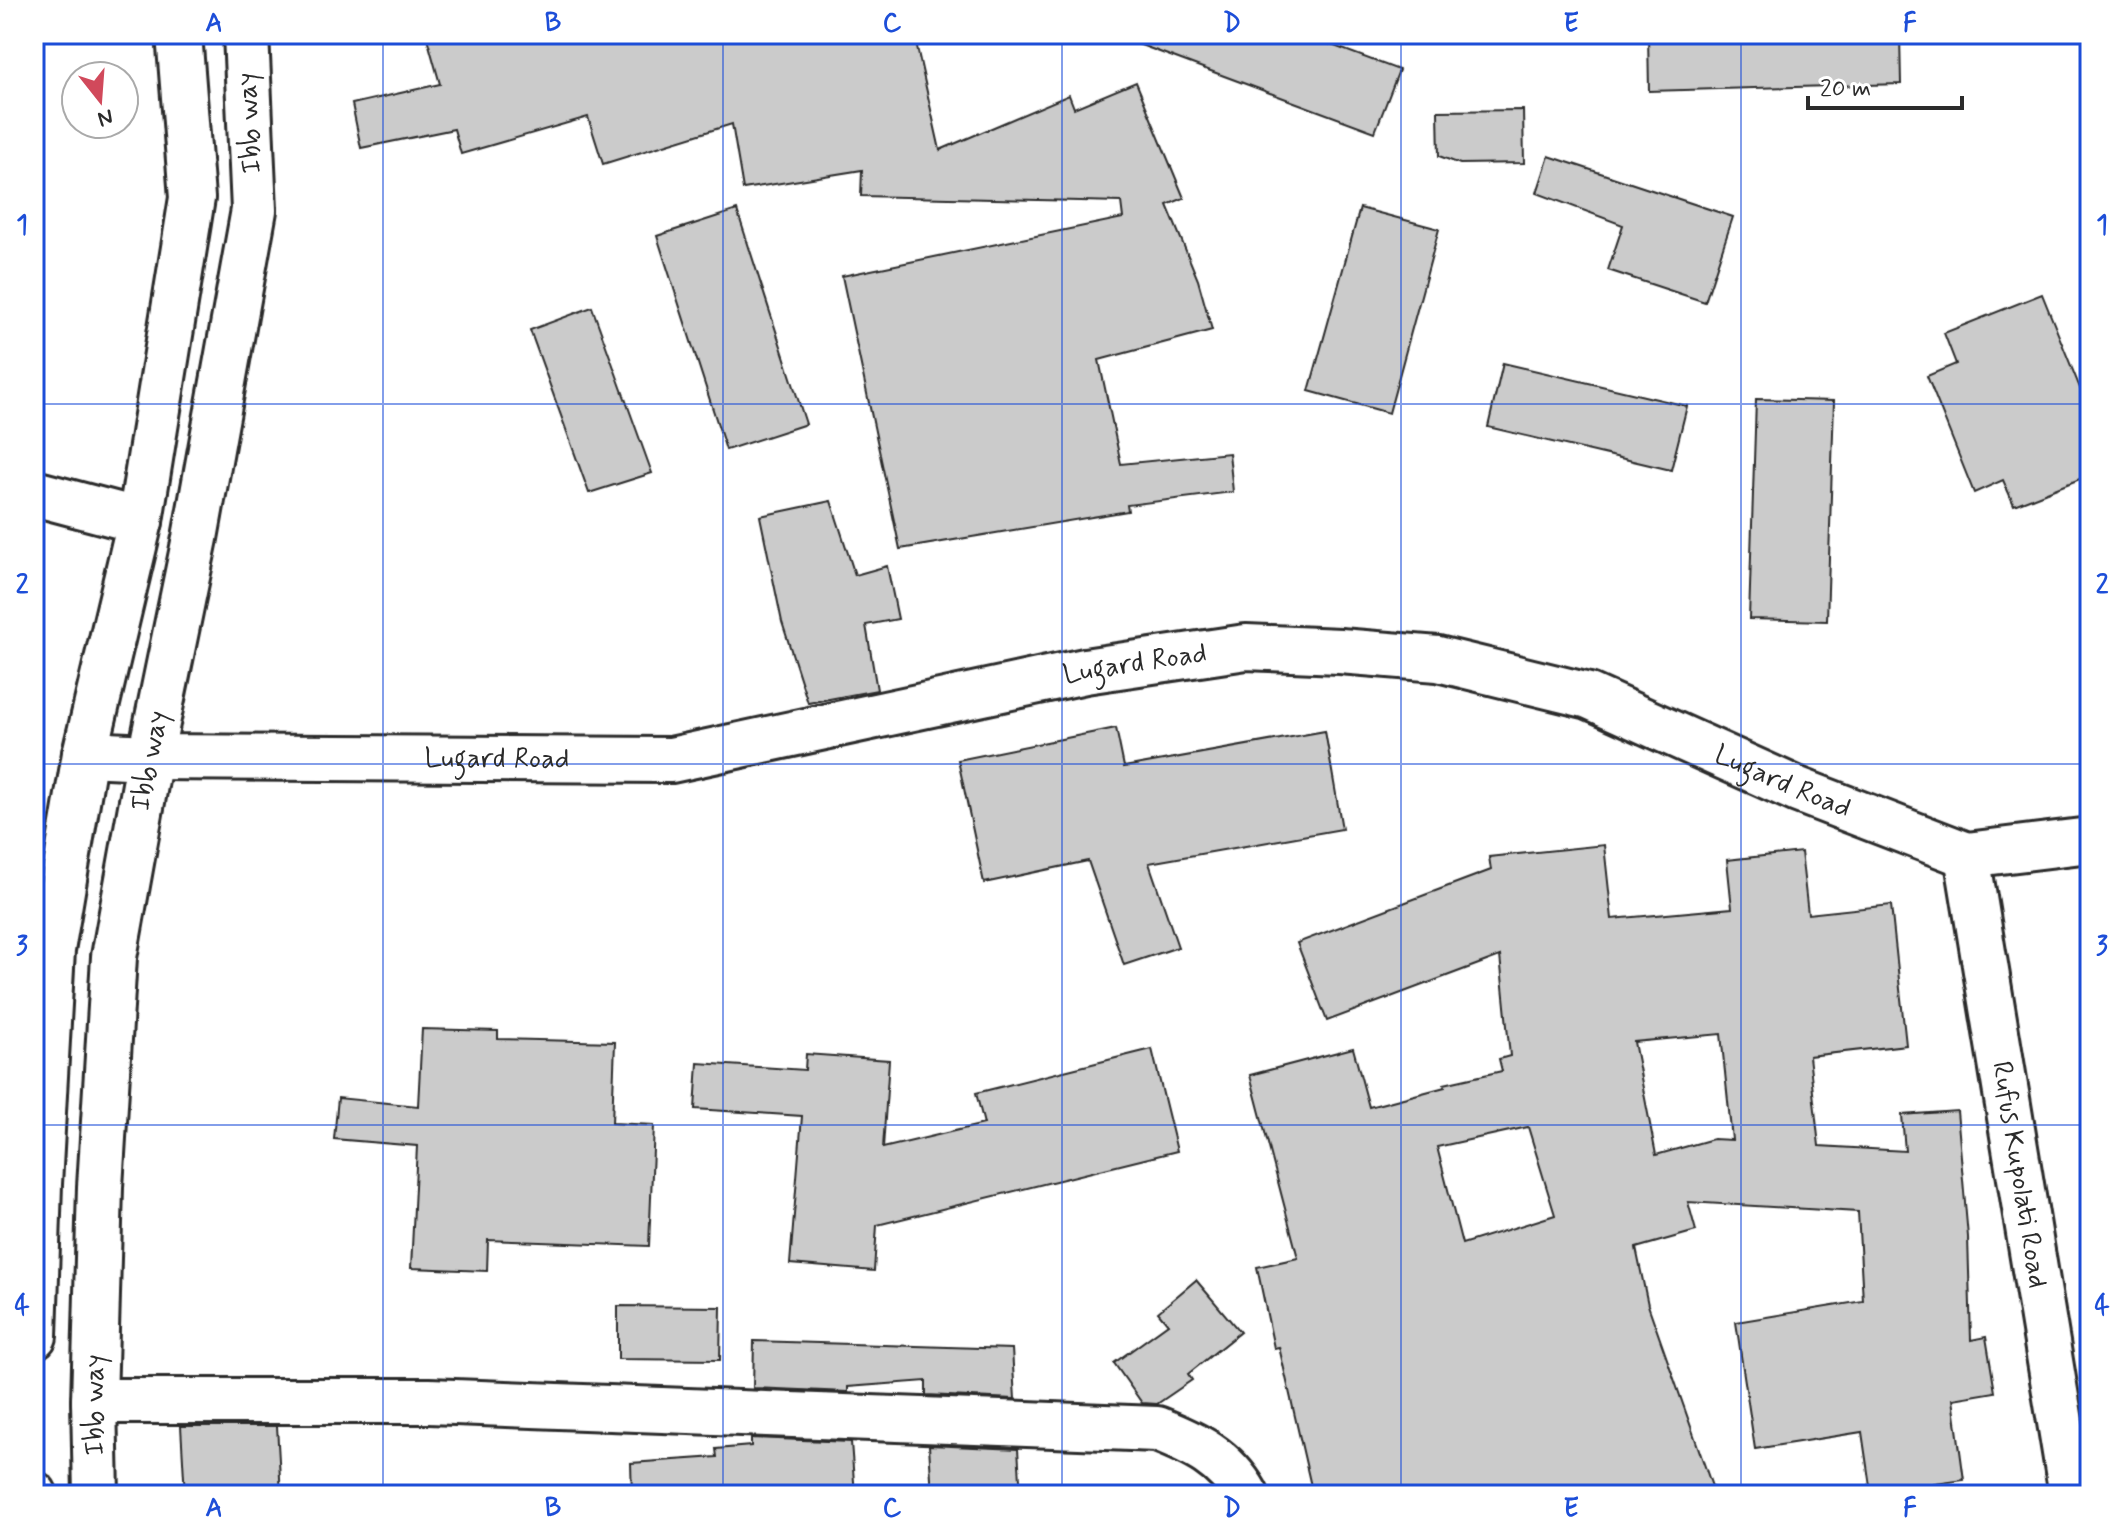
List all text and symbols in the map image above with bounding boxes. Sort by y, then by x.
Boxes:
text: A [205,7,223,41]
text: B [545,7,561,41]
text: C [883,7,902,41]
text: D [1223,7,1241,41]
text: E [1563,7,1579,41]
text: F [1903,7,1917,41]
north arrow [60,60,140,140]
scale bar [1808,60,1962,110]
street label: Ibb way [229,71,271,175]
text: 20 m [1820,74,1871,105]
text: N [94,102,116,133]
text: 1 [16,209,28,243]
text: 1 [2096,209,2108,243]
text: 2 [16,569,29,603]
text: 2 [2096,569,2109,603]
street label: Lugard Road [1060,635,1209,694]
street label: Ibb way [122,707,178,814]
street label: Lugard Road [1709,736,1856,827]
street label: Lugard Road [424,740,569,780]
text: 3 [16,930,28,964]
text: 3 [2096,930,2108,964]
street label: Rufus Kupolati Road [1983,1059,2056,1291]
text: 4 [14,1290,30,1324]
text: 4 [2094,1290,2110,1324]
street label: Ibb way [75,1354,114,1456]
text: A [205,1492,223,1526]
text: B [545,1492,561,1526]
text: C [883,1492,902,1526]
text: D [1223,1492,1241,1526]
text: E [1563,1492,1579,1526]
text: F [1903,1492,1917,1526]

